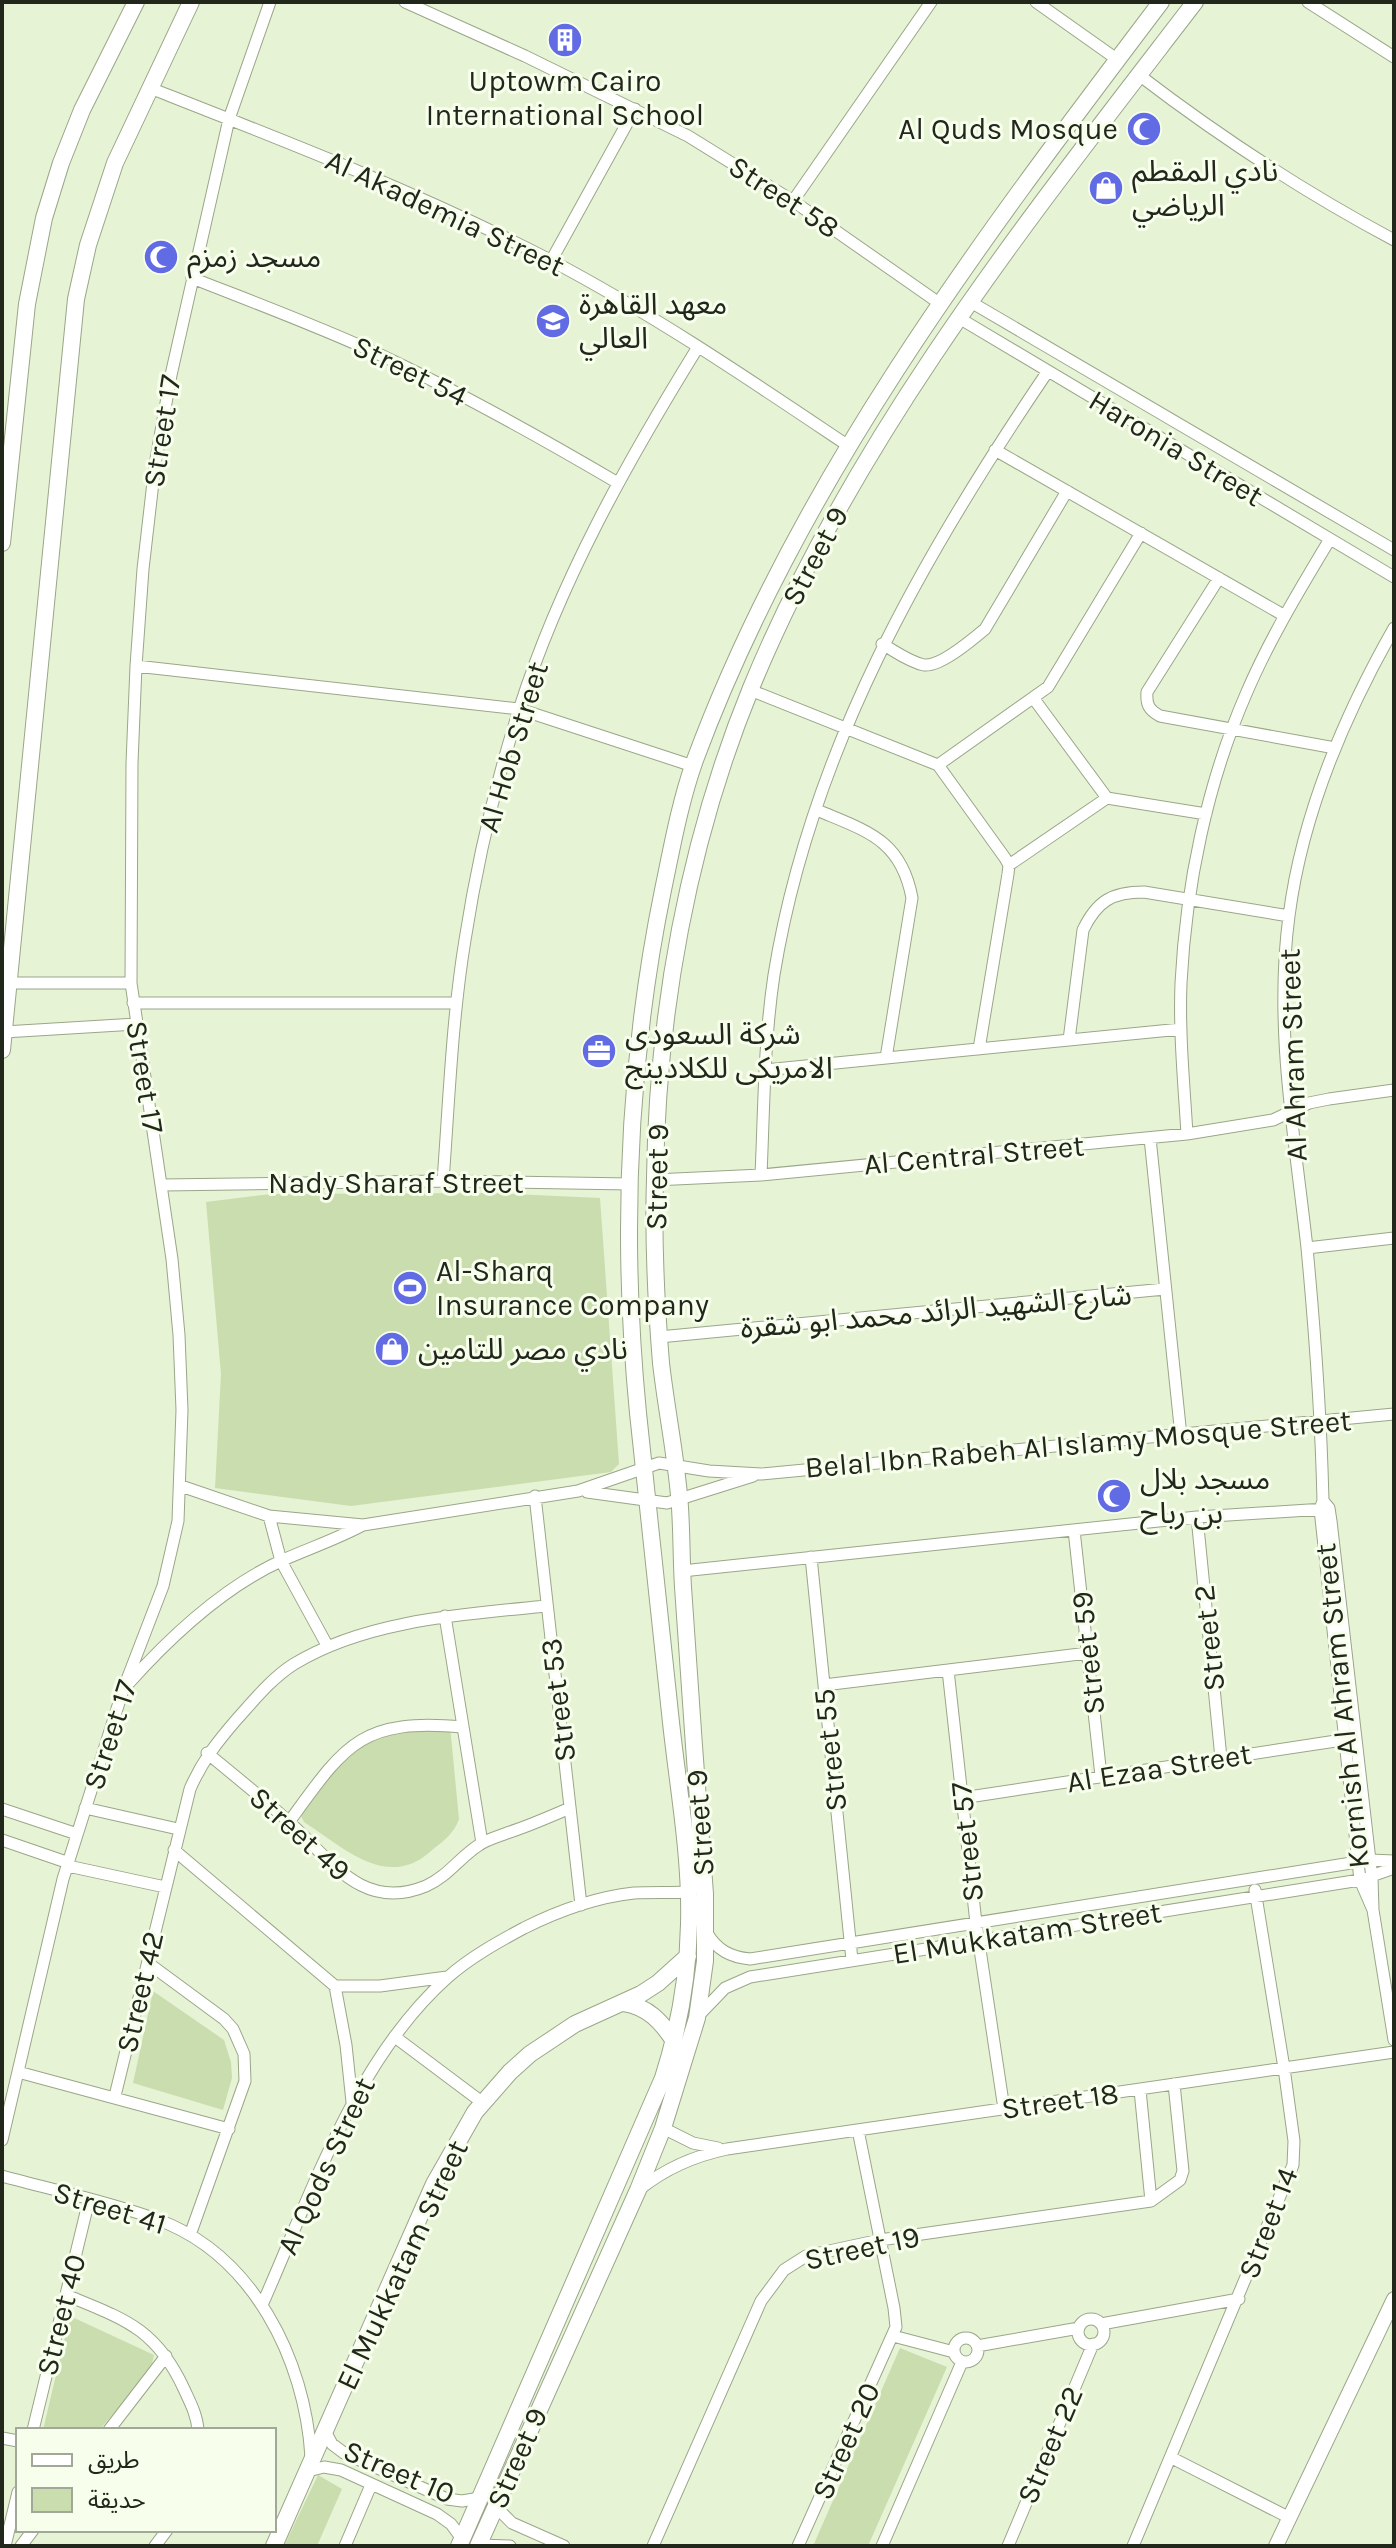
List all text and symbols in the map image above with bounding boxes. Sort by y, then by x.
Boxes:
building icon: Uptowm Cairo International School [546,21,584,59]
place label: Uptowm Cairo International School [426,63,704,133]
mosque icon: Al Quds Mosque [1125,110,1163,148]
place label: Al Quds Mosque [898,111,1118,147]
street label: Al Akademia Street [320,142,570,284]
street label: Street 58 [722,148,846,246]
place label: نادي المقطم الرياضي [1132,153,1278,228]
shop icon: نادي المقطم الرياضي [1087,169,1125,207]
mosque icon: مسجد زمزم [142,238,180,276]
place label: مسجد زمزم [187,239,321,279]
place label: معهد القاهرة العالي [579,286,727,361]
school or university icon: معهد القاهرة العالي [534,302,572,340]
street label: Street 54 [347,328,473,414]
street label: Street 17 [135,372,189,490]
street label: Haronia Street [1082,382,1270,514]
street label: Street 9 [774,500,856,612]
street label: Al Hob Street [470,657,556,837]
street label: Al Ahram Street [1271,948,1315,1162]
place label: شركة السعودى الامريكى للكلادينج [625,1016,833,1090]
street label: Street 17 [118,1018,172,1136]
office icon: شركة السعودى الامريكى للكلادينج [580,1032,618,1070]
street label: Street 9 [638,1123,676,1231]
street label: Al Central Street [862,1127,1086,1183]
street label: Nady Sharaf Street [268,1165,524,1201]
place label: Al-Sharq Insurance Company [436,1253,709,1323]
sports icon: Al-Sharq Insurance Company [391,1269,429,1307]
street label: شارع الشهيد الرائد محمد ابو شقرة [739,1276,1134,1350]
shop icon: نادي مصر للتامين [373,1330,411,1368]
place label: نادي مصر للتامين [418,1331,628,1372]
street label: Belal Ibn Rabeh Al Islamy Mosque Street [803,1402,1353,1486]
place label: مسجد بلال بن رباح [1140,1461,1270,1535]
mosque icon: مسجد بلال بن رباح [1095,1477,1133,1515]
street label: Kornish Al Ahram Street [1307,1542,1377,1870]
street label: Street 2 [1186,1583,1232,1693]
street label: Street 59 [1064,1590,1112,1716]
street label: Street 53 [533,1636,583,1764]
street label: Street 17 [75,1675,145,1795]
street label: Street 55 [806,1687,854,1813]
street label: Al Ezaa Street [1064,1736,1254,1800]
street label: Street 9 [678,1768,722,1878]
street label: Street 49 [242,1779,358,1889]
street label: Street 57 [943,1780,991,1904]
street label: El Mukkatam Street [890,1894,1164,1972]
street label: Street 42 [109,1928,171,2056]
street label: Al Qods Street [269,2072,383,2260]
street label: Street 18 [999,2075,1121,2127]
street label: El Mukkatam Street [328,2134,476,2396]
street label: Street 14 [1230,2162,1306,2284]
street label: Street 41 [49,2174,171,2242]
street label: Street 19 [801,2218,923,2278]
street label: Street 40 [29,2250,93,2380]
street label: Street 20 [804,2377,888,2505]
street label: Street 22 [1009,2381,1091,2509]
street label: Street 9 [479,2402,555,2514]
legend [16,2428,276,2532]
street label: Street 10 [338,2433,460,2511]
text: طريق [88,2446,140,2475]
text: حديقة [88,2486,146,2514]

